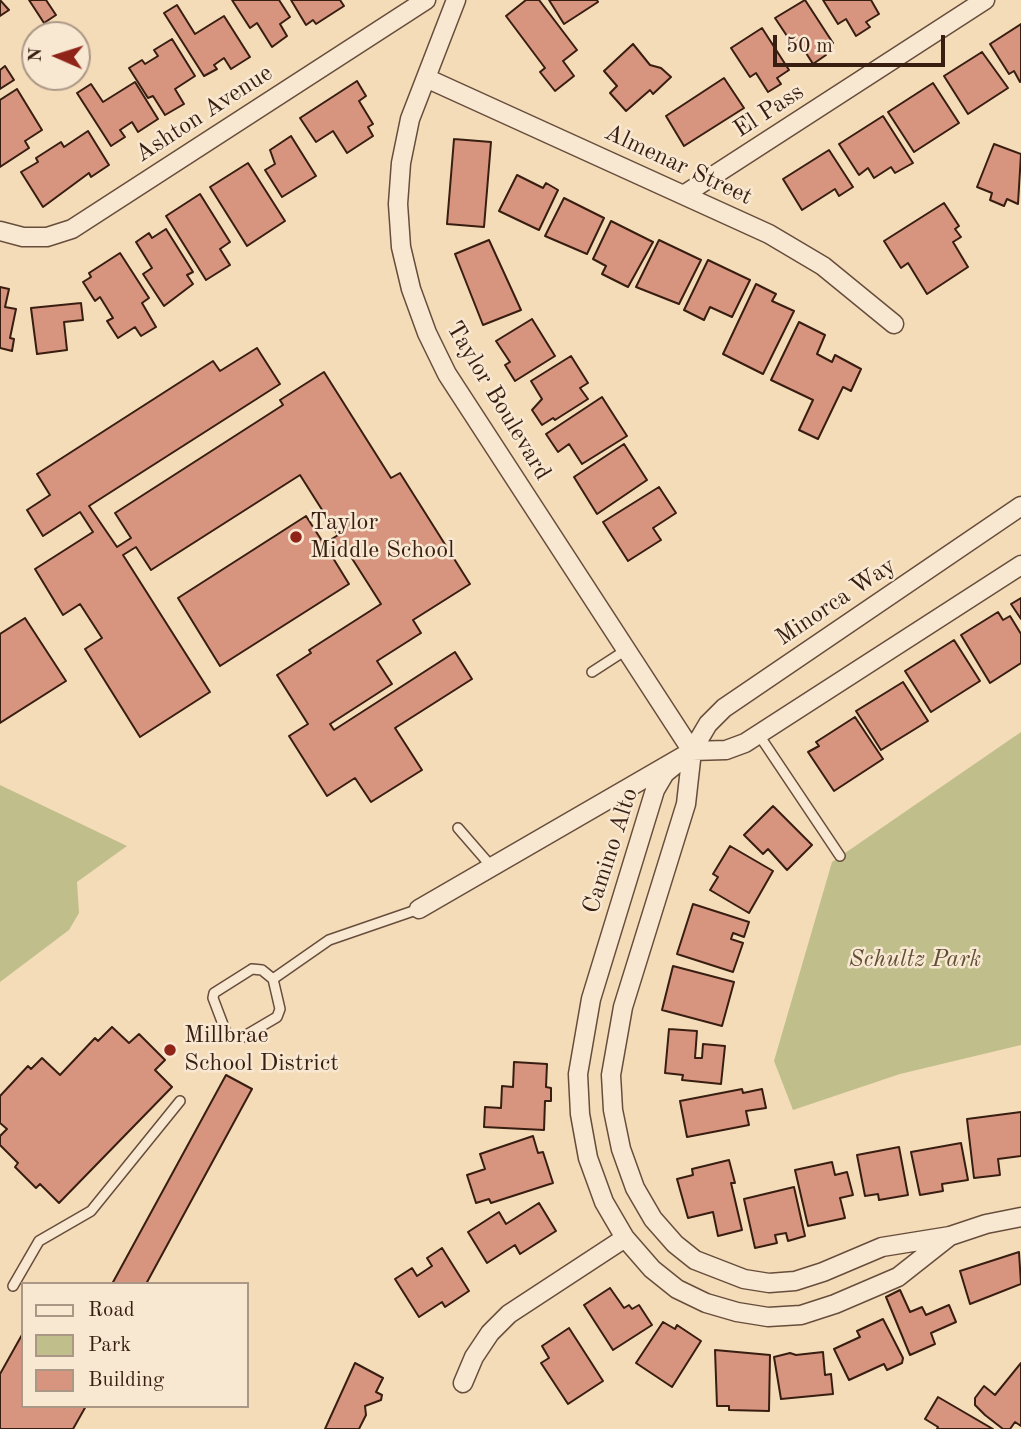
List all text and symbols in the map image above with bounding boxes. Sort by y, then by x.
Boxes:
north arrow [21,21,91,91]
scale bar [776,21,948,65]
text: 50 m [786,36,833,57]
text: N [27,47,46,63]
street label: Ashton Avenue [130,59,278,169]
street label: El Pass [729,78,809,144]
street label: Almenar Street [599,118,757,212]
street label: Taylor Boulevard [439,316,557,486]
place label: Taylor Middle School [310,509,455,565]
marker: Taylor Middle School [288,529,304,545]
street label: Minorca Way [771,551,901,653]
street label: Camino Alto [577,785,645,917]
park label: Schultz Park [849,946,981,974]
place label: Millbrae School District [184,1022,339,1078]
marker: Millbrae School District [162,1042,178,1058]
legend [21,1282,248,1408]
text: Road [88,1300,135,1321]
text: Park [88,1335,131,1356]
text: Building [88,1370,164,1391]

